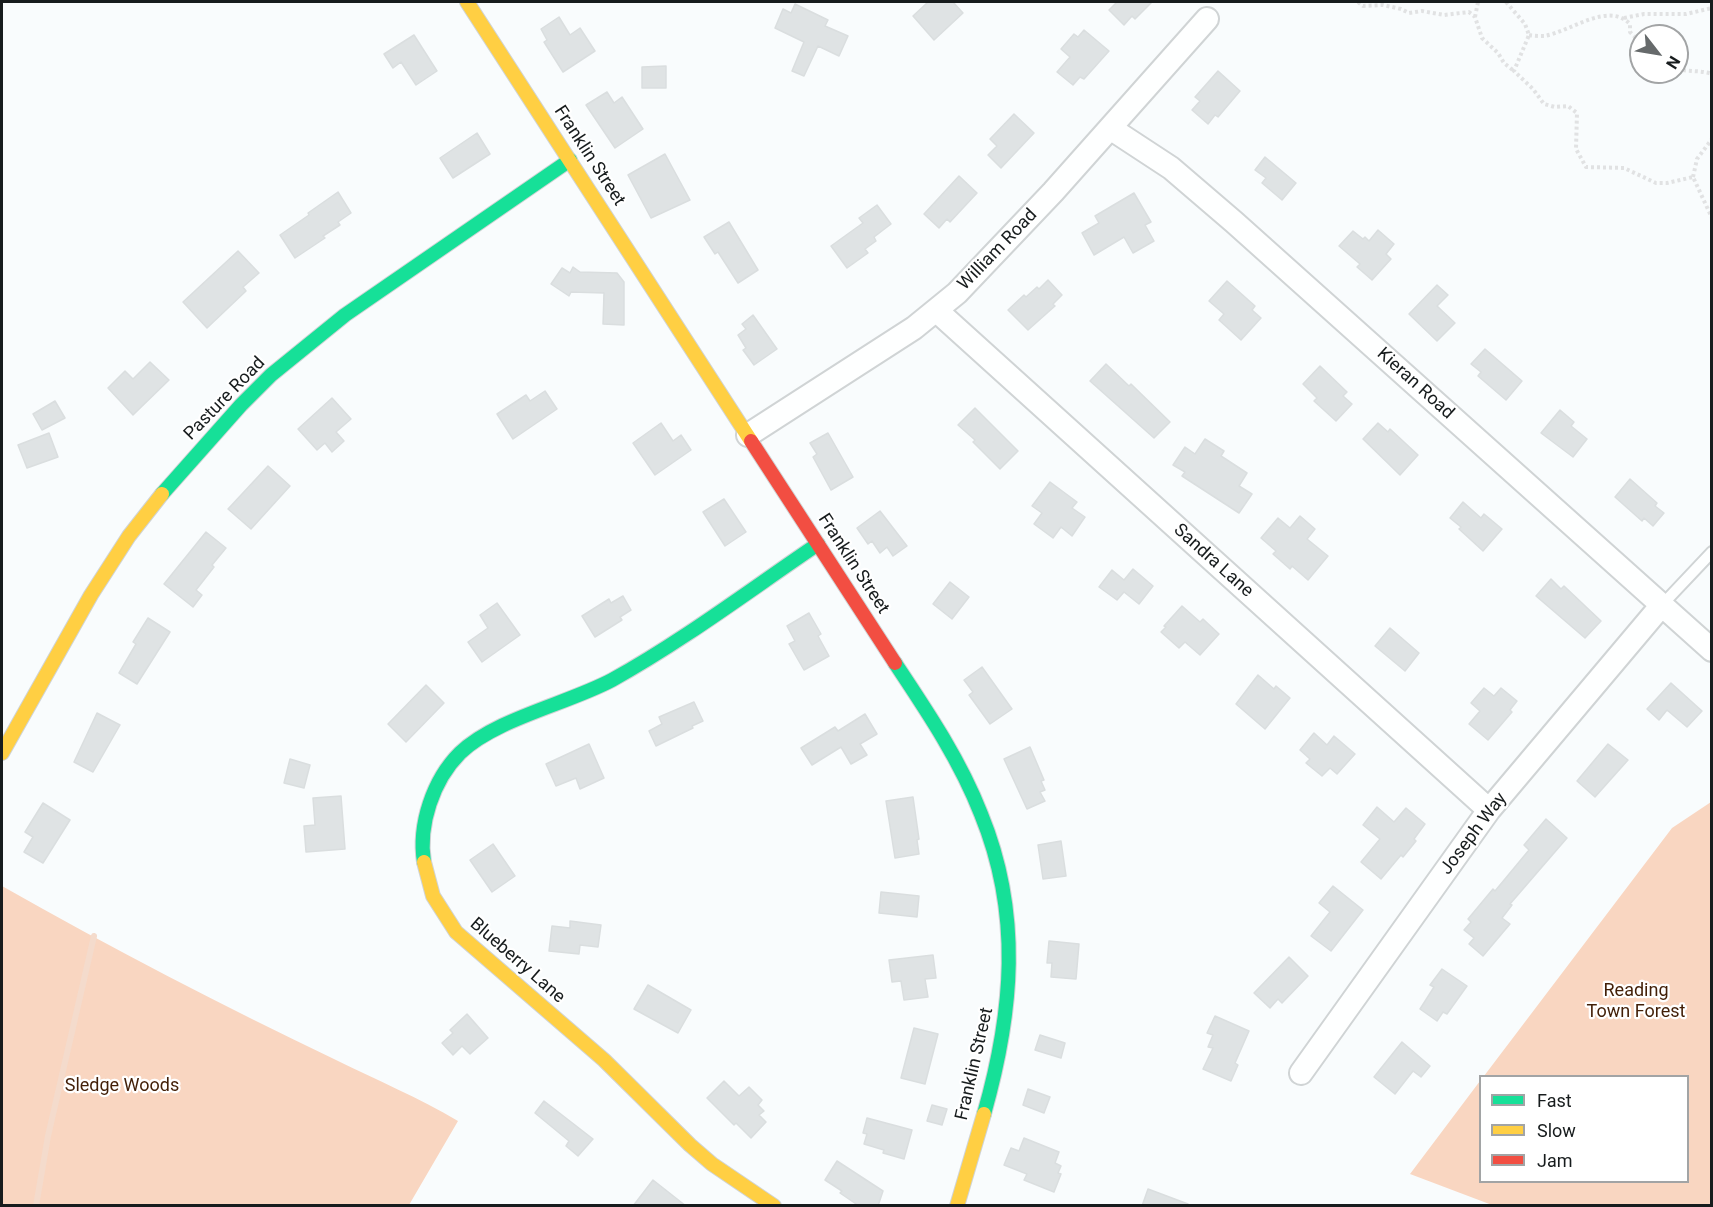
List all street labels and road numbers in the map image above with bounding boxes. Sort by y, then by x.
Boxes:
street label: Franklin Street [549,102,629,210]
street label: William Road [954,205,1042,295]
street label: Kieran Road [1372,344,1458,424]
street label: Pasture Road [180,353,270,445]
street label: Franklin Street [813,510,893,618]
street label: Sandra Lane [1169,520,1257,602]
street label: Joseph Way [1436,789,1512,879]
street label: Blueberry Lane [465,914,569,1008]
street label: Franklin Street [952,1006,998,1122]

